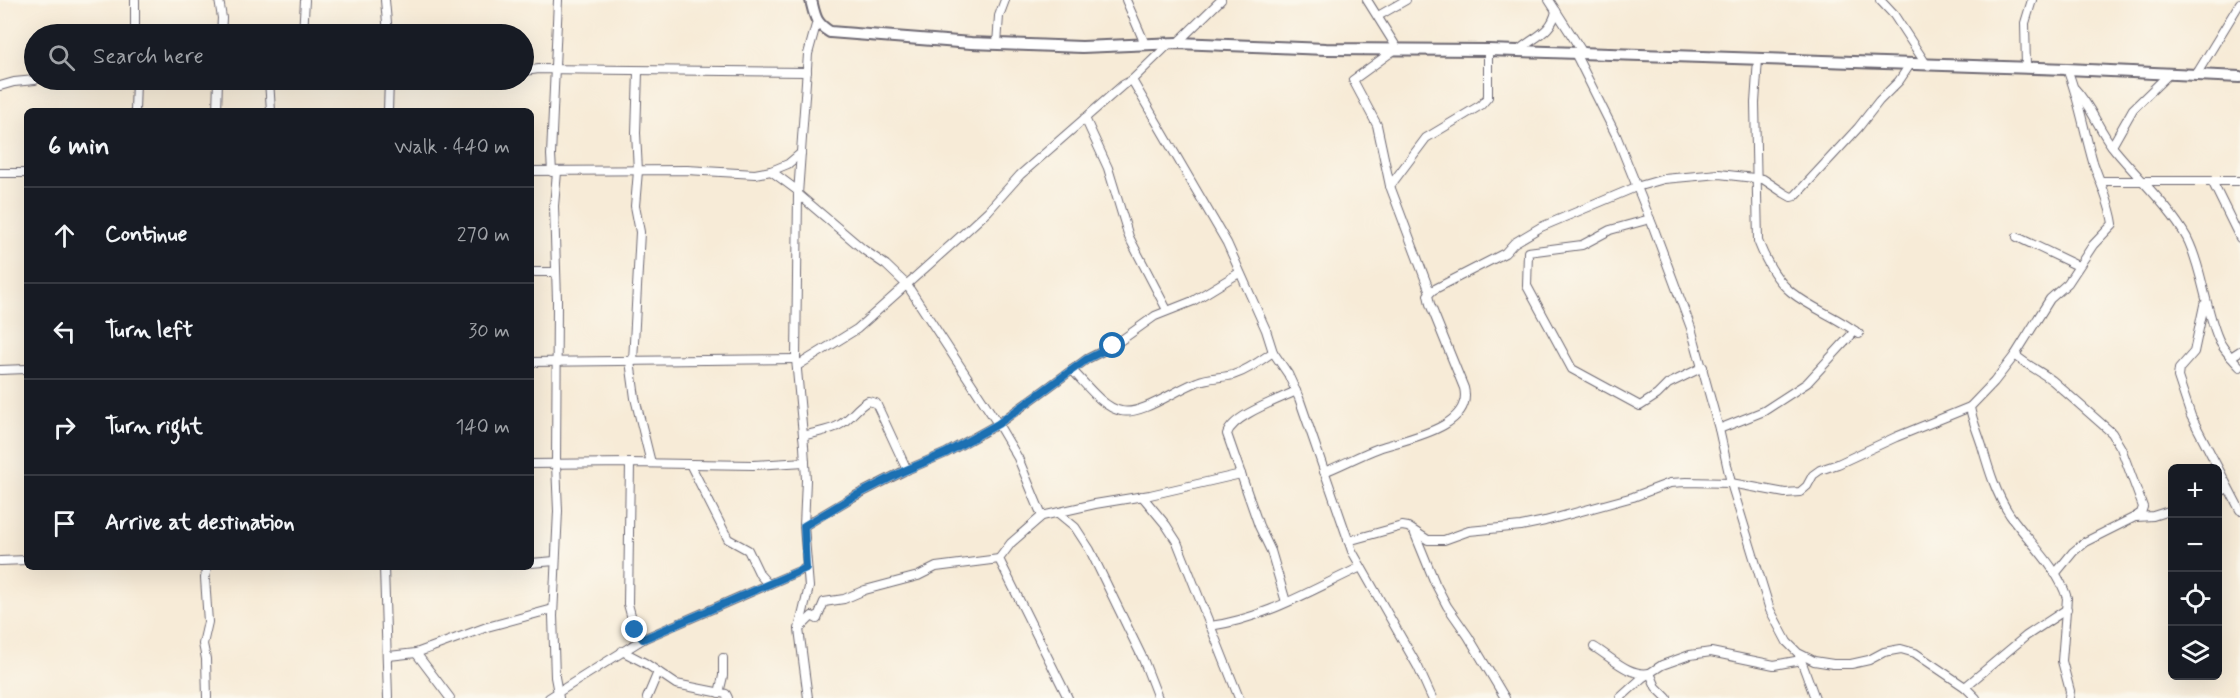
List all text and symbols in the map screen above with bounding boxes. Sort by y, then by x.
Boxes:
search box [24,24,534,90]
icon: search [45,41,78,74]
text: Search here [93,43,204,71]
text: 6 min [48,130,110,164]
text: Walk · 440 m [394,134,510,161]
icon: ahead [48,219,81,252]
text: Continue [105,221,187,249]
text: 270 m [457,222,510,249]
icon: left [48,315,81,348]
text: Turn left [105,317,193,345]
text: 30 m [468,318,510,345]
route start [1099,332,1125,358]
icon: right [48,411,81,444]
text: Turn right [105,413,203,441]
text: 140 m [456,414,510,441]
map controls [2168,464,2222,680]
button: + [2168,464,2222,518]
icon: arrive [48,507,81,540]
text: Arrive at destination [105,509,295,537]
button: − [2168,518,2222,572]
button: locate [2168,572,2222,626]
route end [621,616,647,642]
button: layers [2168,626,2222,680]

